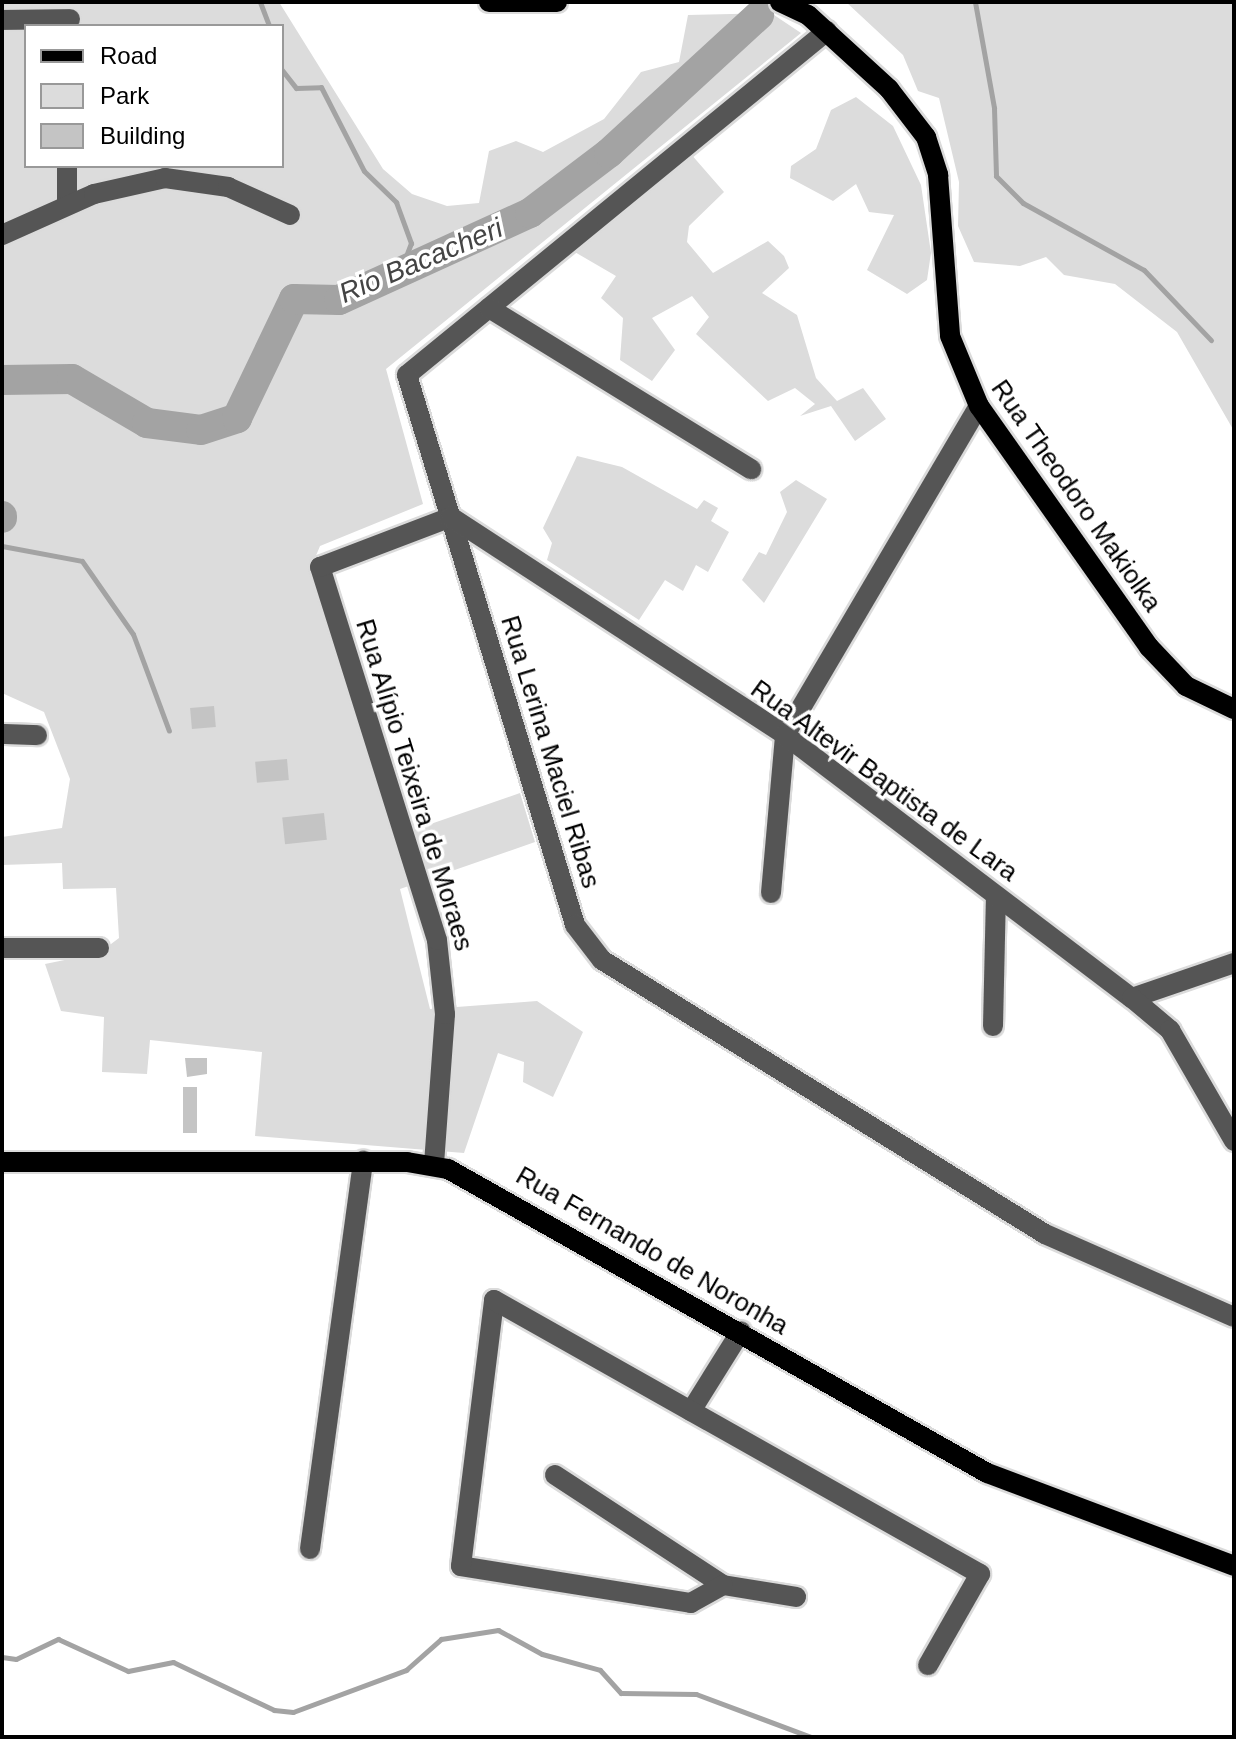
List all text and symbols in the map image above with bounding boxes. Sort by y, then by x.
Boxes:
legend [24,24,284,168]
text: Road [100,42,157,69]
text: Park [100,82,149,109]
text: Building [100,122,185,149]
water label: Rio Bacacheri [334,211,508,311]
street label: Rua Theodoro Makiolka [984,374,1168,618]
street label: Rua Lerina Maciel Ribas [494,612,606,892]
street label: Rua Alípio Teixeira de Moraes [348,615,480,955]
street label: Rua Altevir Baptista de Lara [744,673,1024,889]
street label: Rua Fernando de Noronha [510,1160,794,1342]

